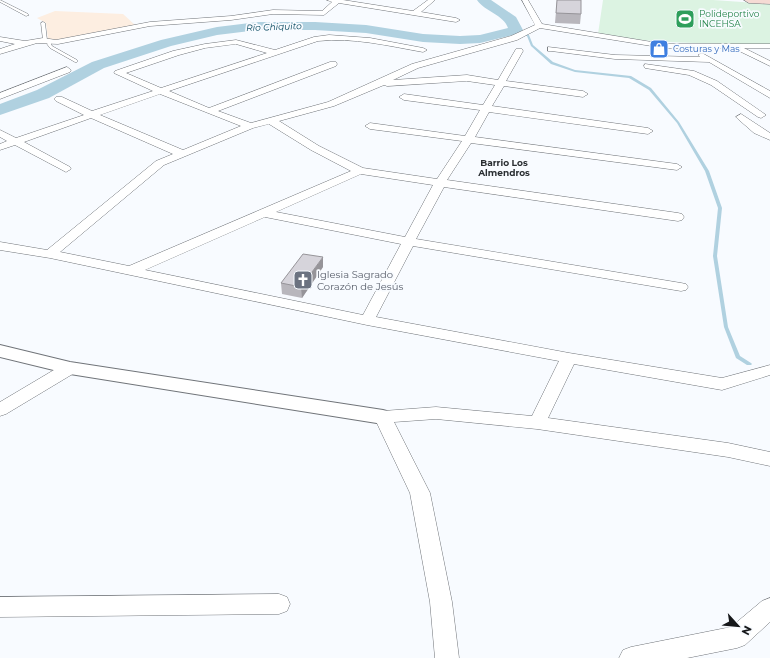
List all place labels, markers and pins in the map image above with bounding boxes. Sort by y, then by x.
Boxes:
sports icon: Polideportivo INCEHSA [674,8,696,30]
place label: Polideportivo INCEHSA [699,8,760,29]
shop icon: Costuras y Mas [648,38,670,60]
place label: Costuras y Mas [673,43,740,54]
place label: Iglesia Sagrado Corazón de Jesús [317,268,403,293]
church icon: Iglesia Sagrado Corazón de Jesús [292,269,314,291]

